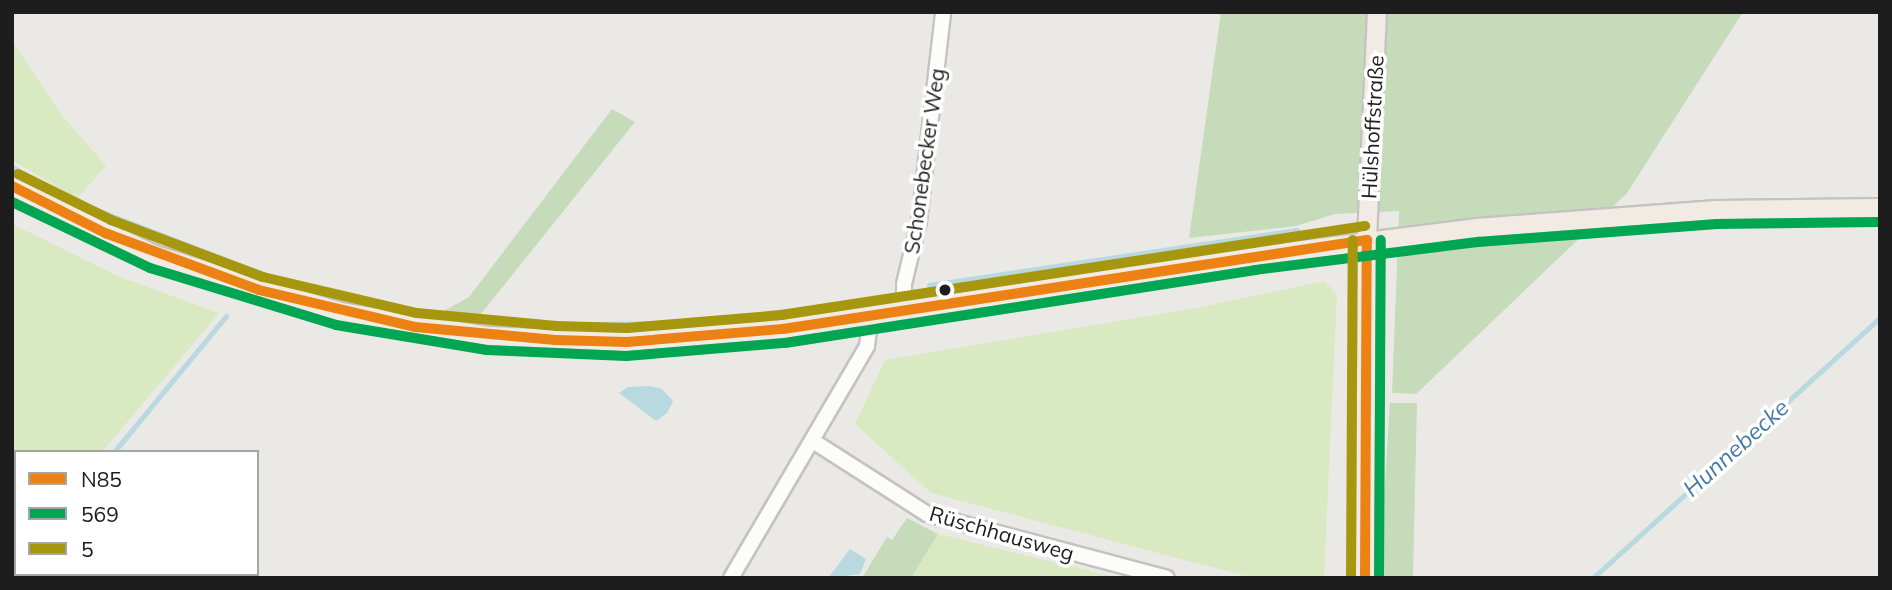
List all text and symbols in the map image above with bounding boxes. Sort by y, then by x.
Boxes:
street label: Hülshoffstraße [1356,54,1388,200]
street label: Schonebecker Weg [898,67,950,255]
unlabelled marker [938,283,952,297]
water label: Hunnebecke [1678,394,1794,502]
legend [14,450,259,576]
text: N85 [81,466,122,492]
street label: Rüschhausweg [927,500,1077,566]
text: 569 [81,501,119,527]
text: 5 [81,536,94,562]

